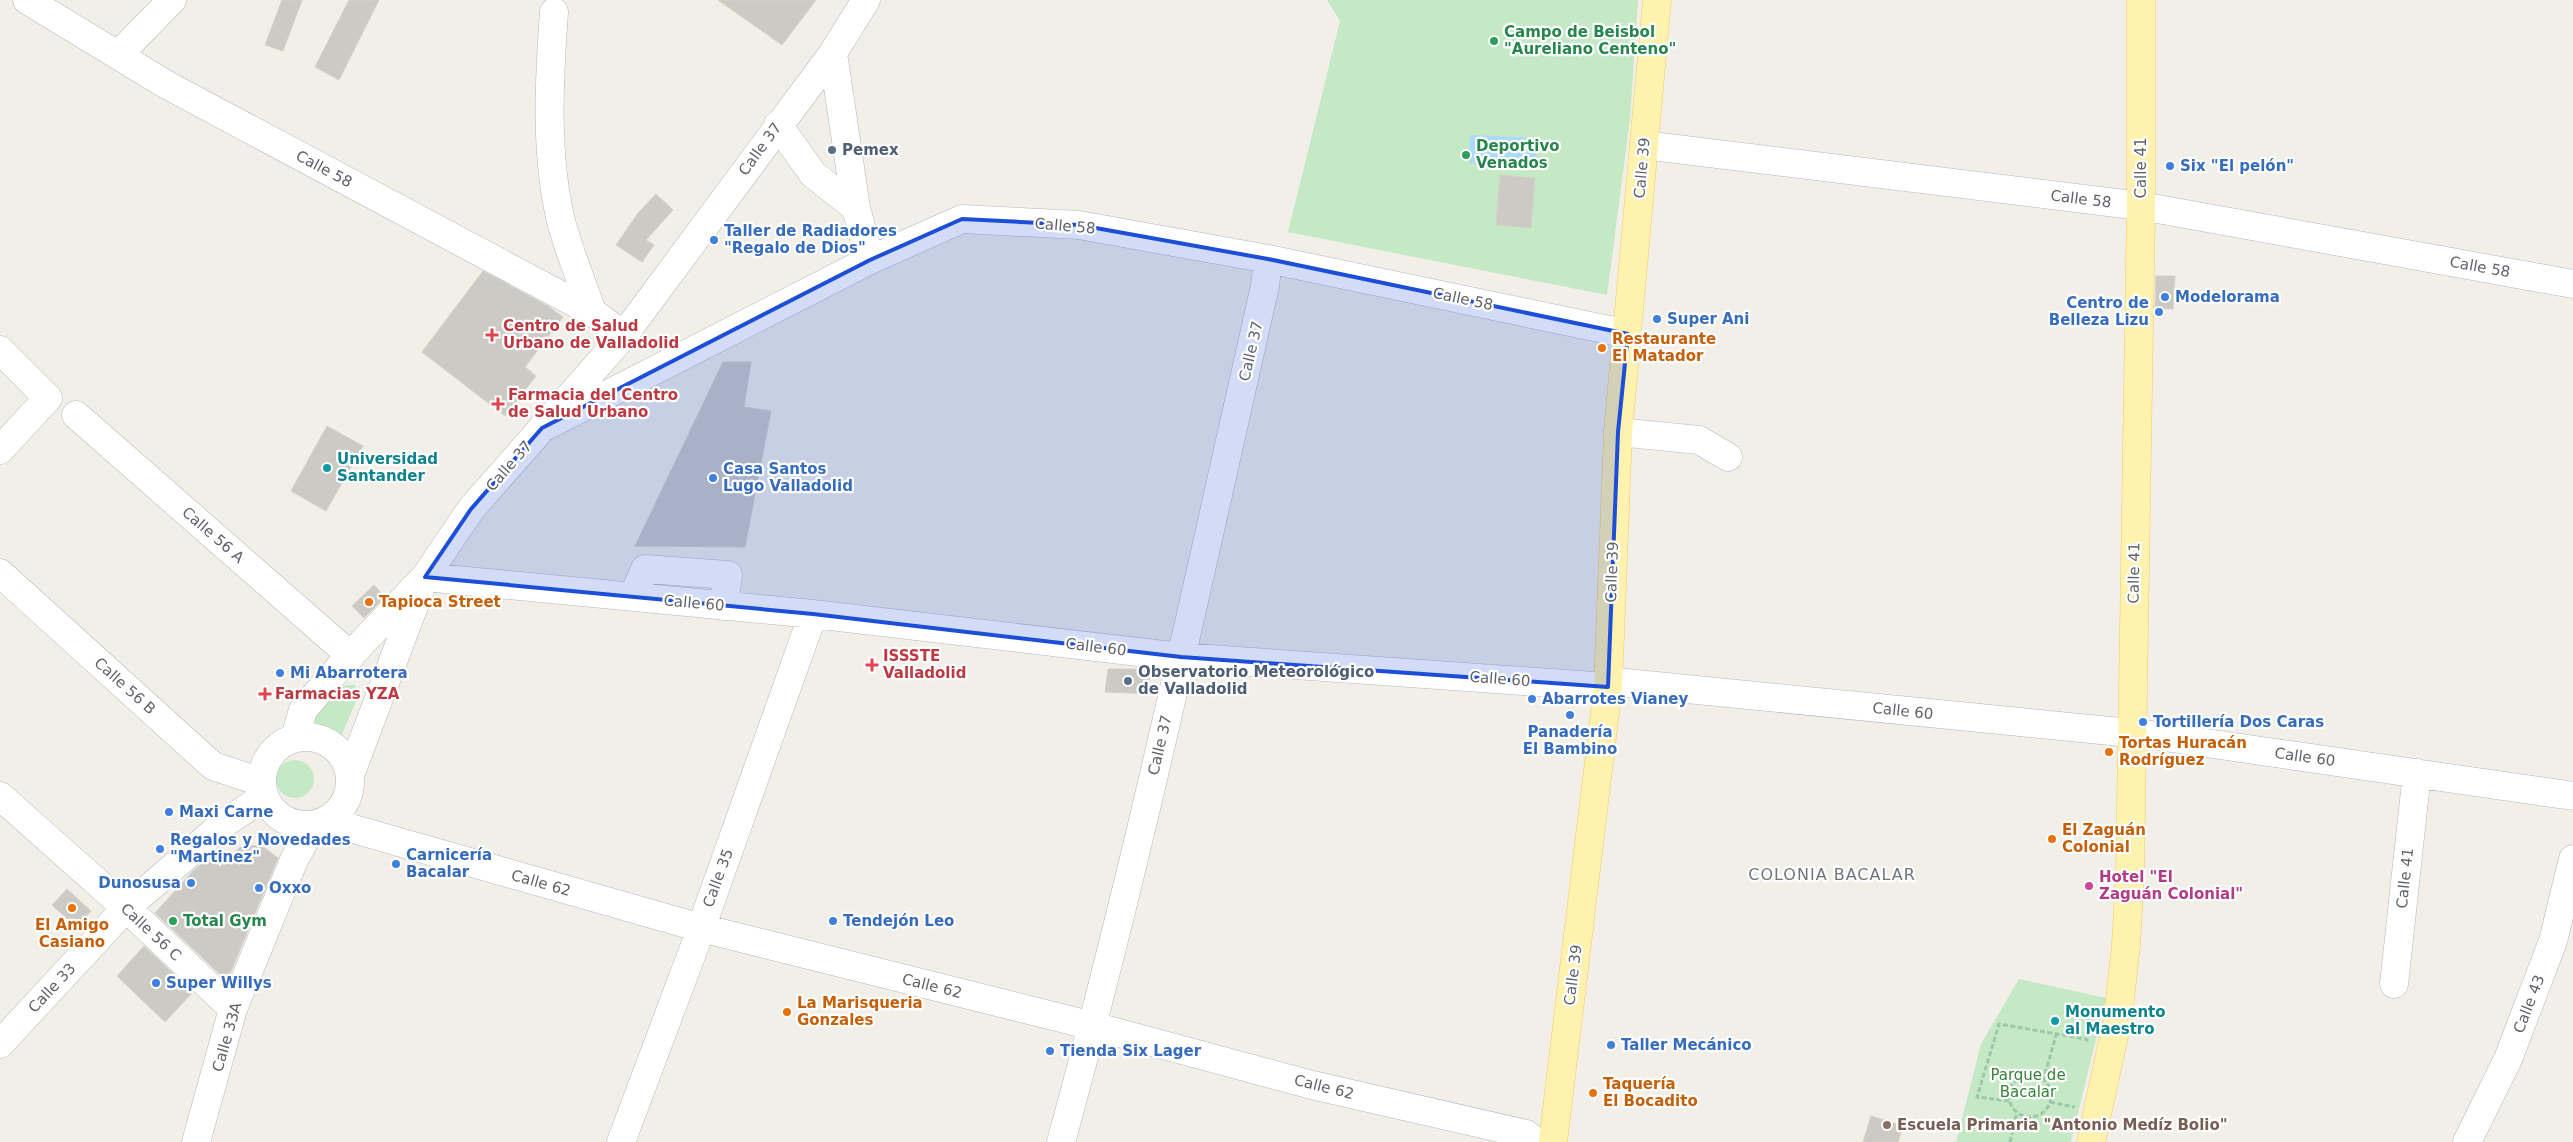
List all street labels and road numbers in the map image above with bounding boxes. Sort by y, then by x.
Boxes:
street label: Calle 37 [735,119,785,179]
street label: Calle 39 [1630,137,1654,199]
street label: Calle 41 [2132,137,2150,199]
street label: Calle 58 [293,147,355,191]
street label: Calle 58 [2050,186,2112,212]
street label: Calle 58 [1034,214,1096,238]
street label: Calle 58 [2448,253,2512,281]
street label: Calle 58 [1431,284,1495,314]
street label: Calle 37 [1235,319,1267,383]
street label: Calle 37 [482,437,536,495]
street label: Calle 56 A [178,503,248,567]
street label: Calle 39 [1602,541,1622,603]
street label: Calle 41 [2124,542,2144,604]
street label: Calle 60 [663,591,725,615]
street label: Calle 60 [1065,634,1127,660]
street label: Calle 56 B [91,654,159,718]
street label: Calle 60 [1469,668,1531,690]
street label: Calle 60 [1872,699,1934,723]
street label: Calle 37 [1144,713,1176,777]
street label: Calle 60 [2273,744,2337,770]
street label: Calle 35 [699,846,737,910]
street label: Calle 41 [2393,847,2417,909]
street label: Calle 62 [509,866,573,900]
street label: Calle 56 C [117,899,185,965]
street label: Calle 39 [1560,944,1586,1006]
street label: Calle 33 [25,960,79,1016]
street label: Calle 62 [900,970,964,1002]
street label: Calle 43 [2510,972,2548,1036]
street label: Calle 33A [209,1000,246,1074]
street label: Calle 62 [1292,1071,1356,1103]

